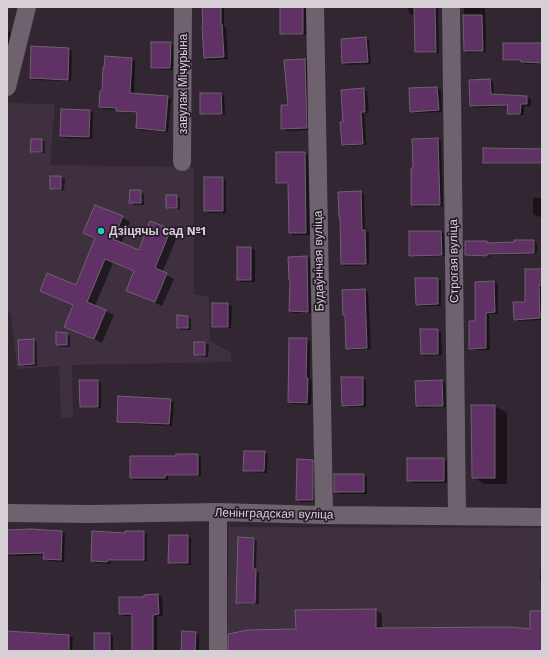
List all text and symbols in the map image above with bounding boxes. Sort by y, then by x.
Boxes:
street label: завулак Мічурына [176,34,190,134]
street label: Будаўнічая вуліца [311,211,327,311]
street label: Строгая вуліца [446,219,462,303]
place label: Дзіцячы сад №1 [109,224,206,238]
marker: Дзіцячы сад №1 [96,226,106,236]
street label: Ленінградская вуліца [214,506,334,522]

